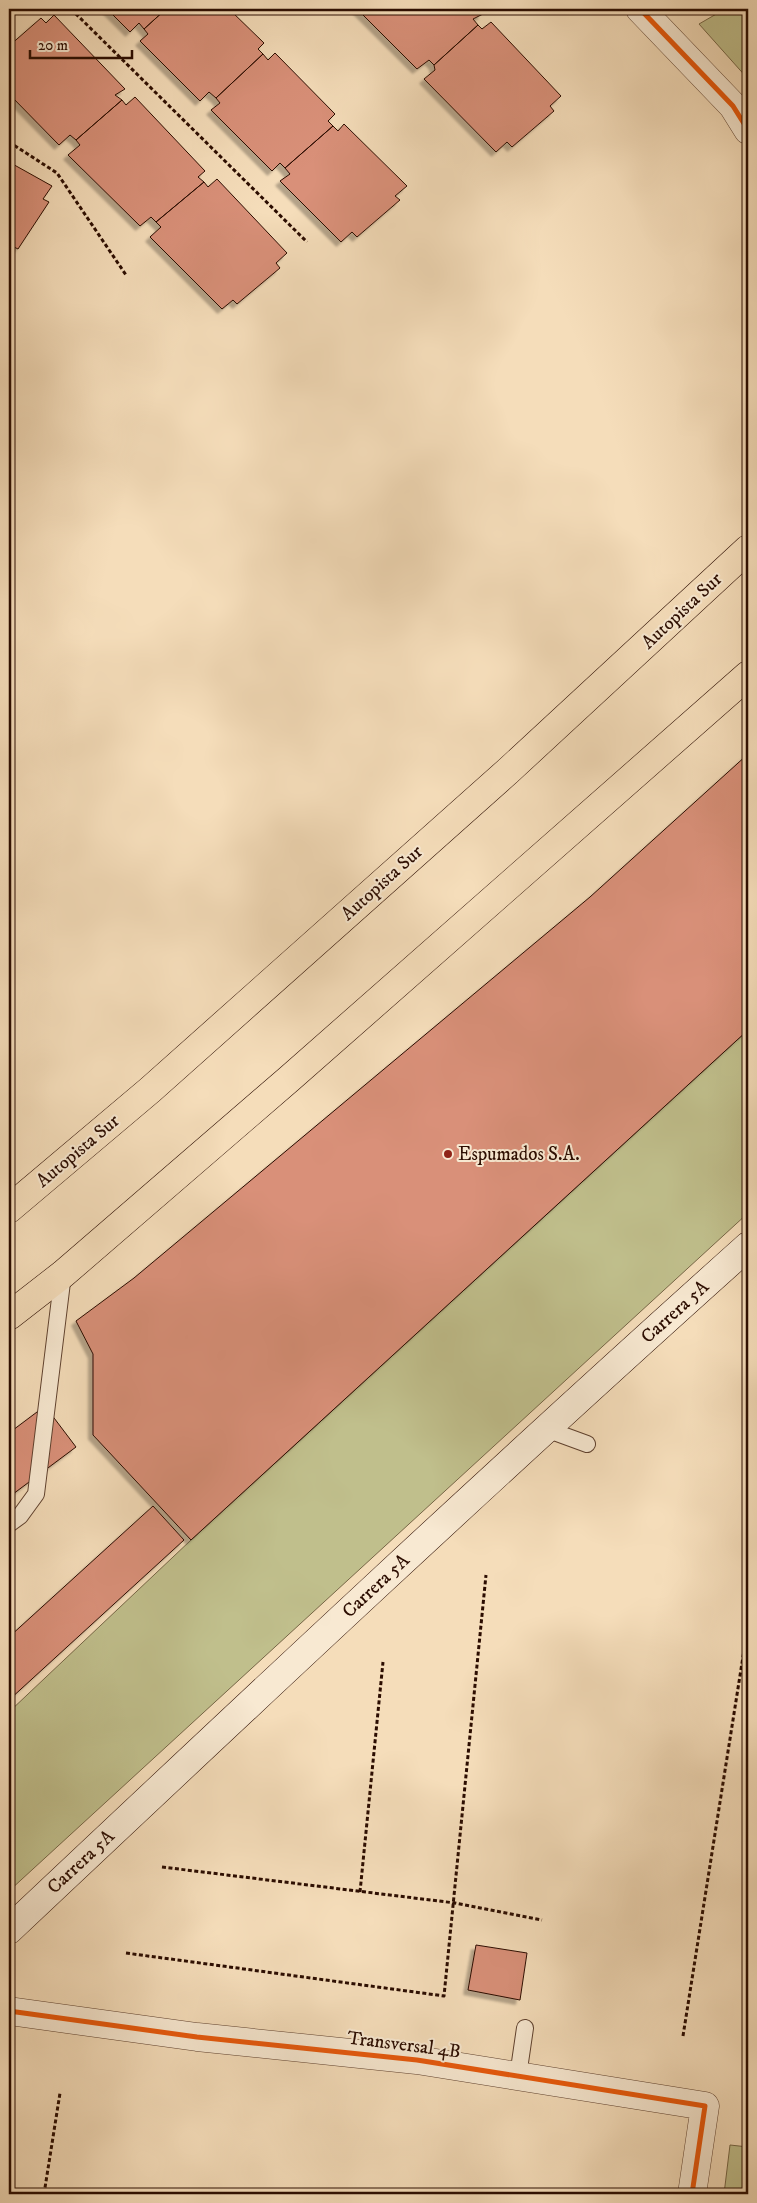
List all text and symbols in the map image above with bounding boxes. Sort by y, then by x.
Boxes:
scale bar [30,28,132,60]
text: 20 m [38,36,68,55]
street label: Autopista Sur [637,568,727,654]
street label: Autopista Sur [336,840,428,926]
street label: Autopista Sur [32,1109,124,1193]
place label: Espumados S.A. [458,1143,580,1166]
marker: Espumados S.A. [442,1148,454,1160]
street label: Carrera 5A [636,1275,714,1348]
street label: Carrera 5A [338,1549,415,1623]
street label: Carrera 5A [43,1825,120,1899]
street label: Transversal 4B [346,2027,462,2063]

